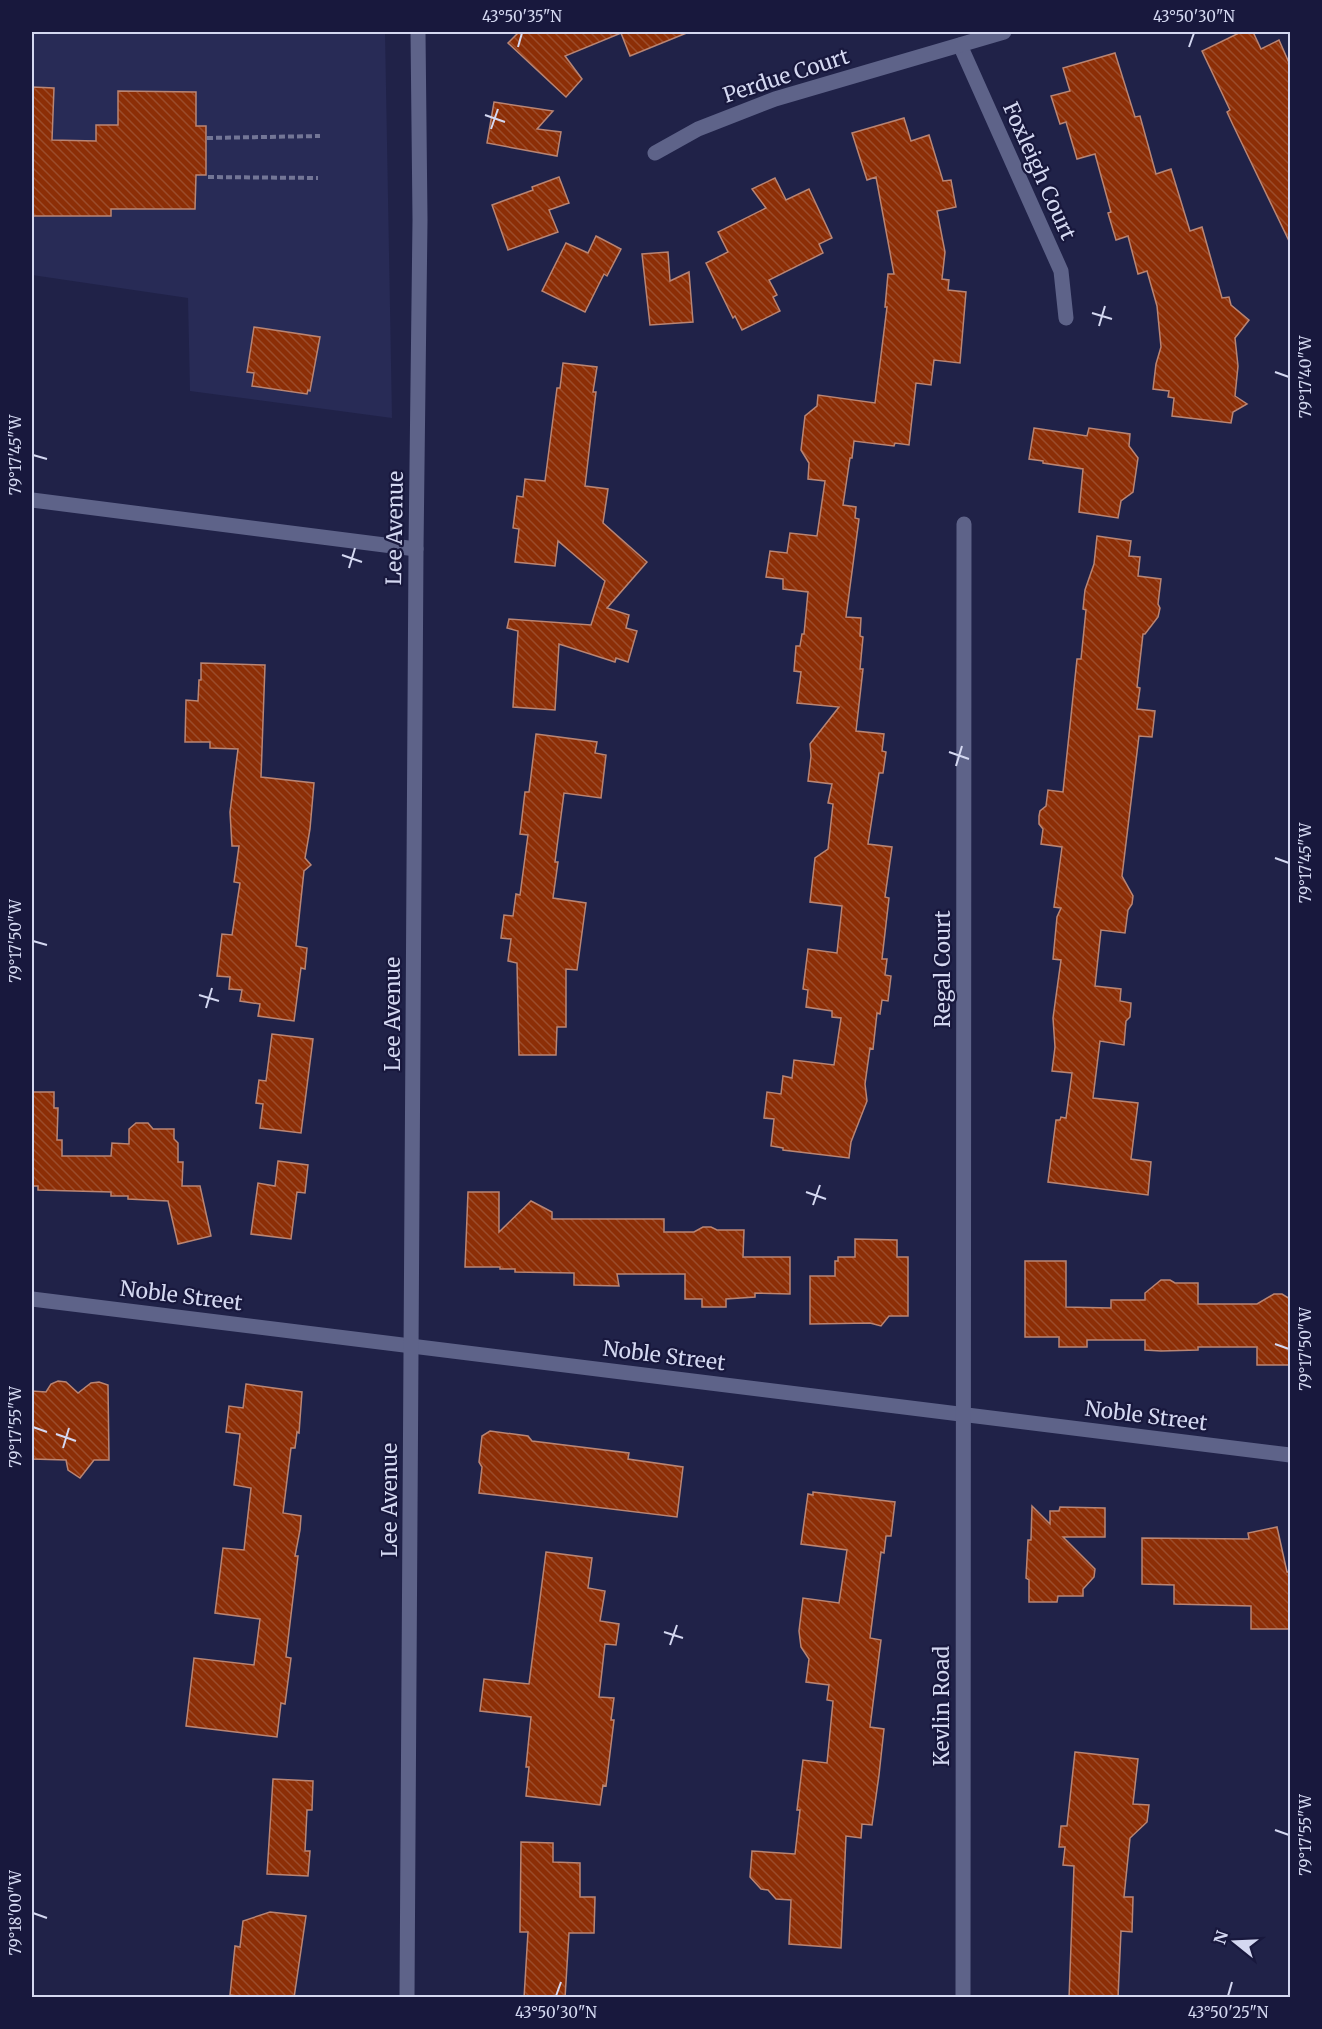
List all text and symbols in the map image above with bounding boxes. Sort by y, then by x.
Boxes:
text: 43°50'35"N [482,7,562,26]
text: 43°50'30"N [1153,7,1235,26]
street label: Perdue Court [719,42,852,109]
street label: Foxleigh Court [997,98,1082,244]
text: 79°17'40"W [1296,335,1315,418]
text: 79°17'45"W [6,414,25,495]
street label: Lee Avenue [380,471,409,585]
text: 79°17'45"W [1296,822,1315,903]
text: 79°17'50"W [6,898,25,983]
street label: Regal Court [929,910,956,1028]
street label: Lee Avenue [379,957,406,1071]
street label: Noble Street [118,1275,244,1316]
text: 79°17'50"W [1296,1306,1315,1391]
street label: Noble Street [601,1335,727,1376]
text: 79°17'55"W [6,1385,25,1468]
street label: Noble Street [1083,1395,1209,1436]
street label: Lee Avenue [376,1443,403,1557]
street label: Kevlin Road [928,1645,955,1766]
text: 79°17'55"W [1296,1793,1315,1876]
text: 79°18'00"W [6,1869,25,1956]
north arrow [1205,1912,1265,1972]
text: N [1209,1928,1232,1946]
text: 43°50'30"N [515,2003,597,2022]
text: 43°50'25"N [1188,2003,1269,2022]

